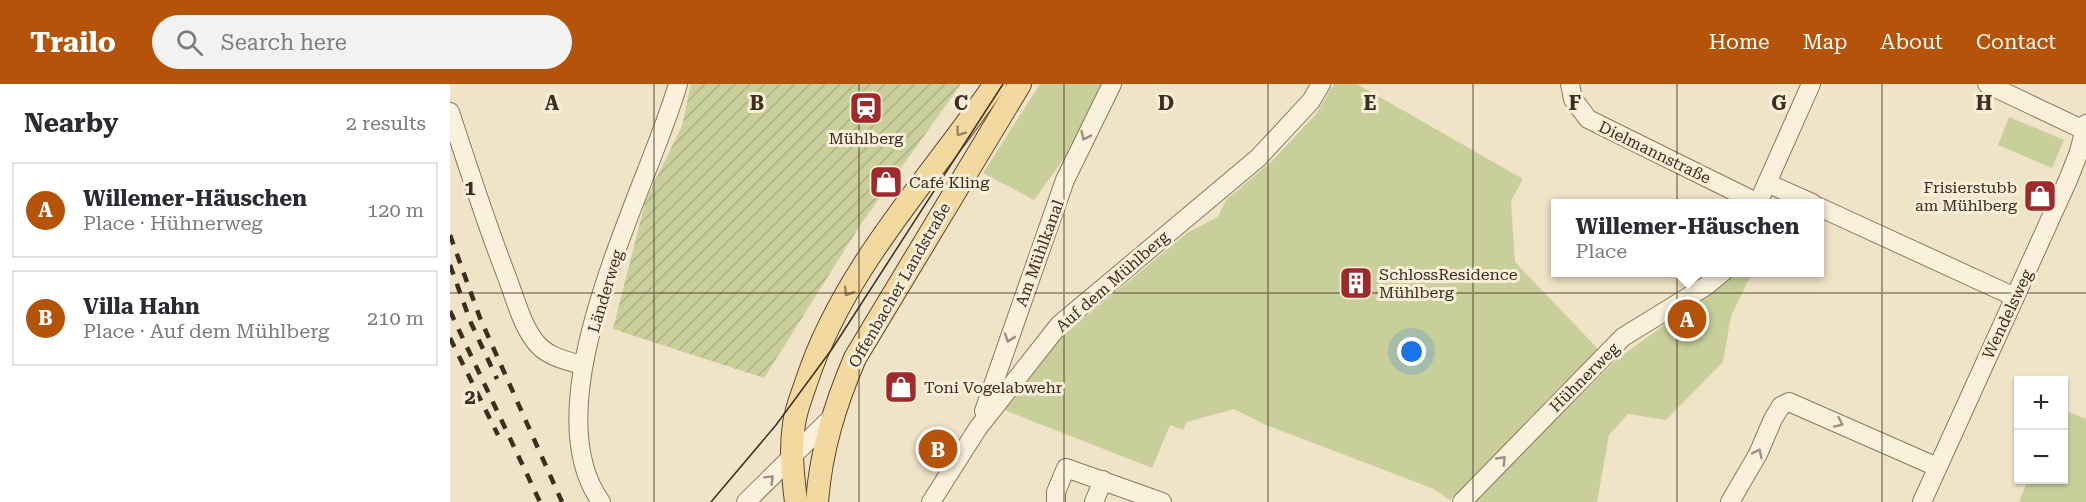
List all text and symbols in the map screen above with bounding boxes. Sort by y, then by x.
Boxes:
search box [152,15,572,69]
text: Trailo [30,26,116,59]
icon: search [173,26,206,59]
text: Search here [221,30,347,55]
text: Home [1709,30,1770,54]
text: Map [1803,30,1848,54]
text: About [1881,30,1943,54]
text: Contact [1976,30,2056,54]
station icon: Mühlberg [848,90,884,126]
text: A [545,91,560,115]
text: B [750,91,764,115]
text: C [954,91,968,115]
text: D [1158,91,1174,115]
text: E [1364,91,1377,115]
text: F [1569,91,1581,115]
text: G [1771,91,1787,115]
text: H [1976,91,1992,115]
text: Nearby [24,108,118,138]
text: 2 results [346,111,426,135]
street label: Dielmannstraße [1596,117,1714,188]
one-way arrow [956,126,967,137]
place label: Mühlberg [829,129,904,148]
one-way arrow [1080,129,1092,140]
shop icon: Café Kling [868,164,904,200]
place label: Café Kling [909,173,990,192]
text: 1 [464,176,476,200]
place label: Frisierstubb am Mühlberg [1915,178,2018,215]
shop icon: Frisierstubb am Mühlberg [2022,178,2058,214]
text: Willemer-Häuschen [83,186,307,211]
street label: Am Mühlkanal [1011,197,1068,309]
text: A [38,198,53,222]
text: 120 m [367,198,424,222]
street label: Offenbacher Landstraße [844,199,955,371]
popup [1551,199,1824,277]
text: Place · Hühnerweg [83,211,263,235]
text: Willemer-Häuschen [1576,214,1799,239]
street label: Auf dem Mühlberg [1052,226,1173,336]
text: Place [1576,239,1627,263]
street label: Länderweg [584,247,627,335]
building icon: SchlossResidence Mühlberg [1338,265,1374,301]
place label: SchlossResidence Mühlberg [1379,265,1518,302]
street label: Wendelsweg [1978,266,2037,362]
one-way arrow [844,285,855,296]
text: Villa Hahn [83,294,200,319]
pin: A [1668,296,1706,342]
text: B [38,306,53,330]
text: 210 m [367,306,424,330]
text: Place · Auf dem Mühlberg [83,319,329,343]
one-way arrow [1004,332,1017,343]
your location [1397,337,1426,366]
street label: Hühnerweg [1546,338,1624,416]
shop icon: Toni Vogelabwehr [883,369,919,405]
map controls [2014,376,2068,484]
button: + [2014,376,2068,430]
place label: Toni Vogelabwehr [924,378,1063,397]
text: 2 [464,385,476,409]
one-way arrow [1833,415,1844,427]
pin: B [918,426,958,472]
button: − [2014,430,2068,484]
one-way arrow [1751,448,1763,459]
one-way arrow [1495,456,1506,466]
one-way arrow [762,475,773,486]

